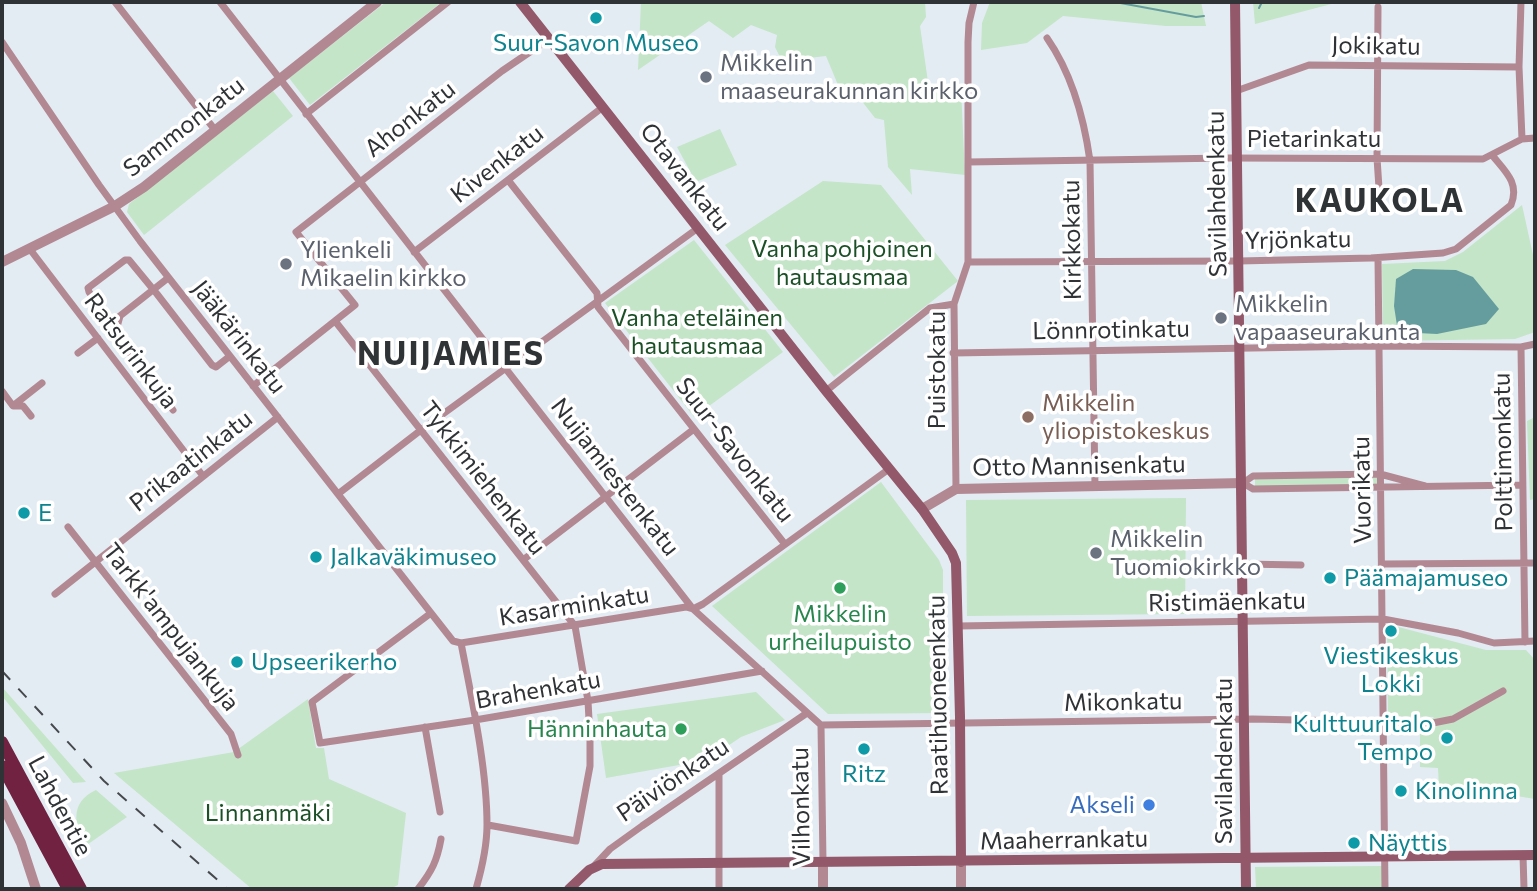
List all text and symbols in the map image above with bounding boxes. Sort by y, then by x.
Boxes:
marker: Suur-Savon Museo [588,10,604,26]
place label: Suur-Savon Museo [493,29,699,57]
street label: Jokikatu [1331,31,1421,61]
place label: Mikkelin maaseurakunnan kirkko [720,49,978,105]
marker: Mikkelin maaseurakunnan kirkko [698,69,714,85]
street label: Sammonkatu [118,71,250,183]
street label: Ahonkatu [359,75,461,163]
street label: Savilahdenkatu [1201,111,1233,277]
street label: Otavankatu [634,117,736,237]
street label: Kivenkatu [445,119,549,209]
street label: Pietarinkatu [1247,125,1381,153]
street label: Kirkkokatu [1057,180,1087,300]
district label: KAUKOLA [1296,182,1464,220]
street label: Yrjönkatu [1244,225,1352,255]
park label: Vanha pohjoinen hautausmaa [751,235,933,291]
place label: Ylienkeli Mikaelin kirkko [300,236,467,292]
marker: Ylienkeli Mikaelin kirkko [278,256,294,272]
street label: Jääkärinkatu [186,275,292,399]
street label: Ratsurinkuja [78,287,184,415]
place label: Mikkelin vapaaseurakunta [1235,290,1420,346]
park label: Vanha eteläinen hautausmaa [611,304,783,360]
marker: Mikkelin vapaaseurakunta [1213,310,1229,326]
street label: Puistokatu [923,311,951,429]
street label: Lönnrotinkatu [1032,314,1190,346]
district label: NUIJAMIES [358,335,544,373]
street label: Suur-Savonkatu [670,372,800,528]
street label: Polttimonkatu [1487,372,1519,532]
place label: Mikkelin yliopistokeskus [1042,389,1210,445]
street label: Nuijamiestenkatu [545,393,685,561]
street label: Tykkimiehenkatu [414,395,552,561]
street label: Prikaatinkatu [124,404,258,518]
marker: Mikkelin yliopistokeskus [1020,409,1036,425]
street label: Vuorikatu [1347,436,1377,544]
street label: Otto Mannisenkatu [972,450,1186,482]
place label: E [38,499,52,527]
marker: E [16,505,32,521]
place label: Mikkelin Tuomiokirkko [1110,525,1261,581]
street label: Tarkk'ampujankuja [97,537,245,717]
place label: Jalkaväkimuseo [330,543,497,571]
marker: Mikkelin Tuomiokirkko [1088,545,1104,561]
marker: Jalkaväkimuseo [308,549,324,565]
place label: Päämajamuseo [1344,564,1508,592]
marker: Päämajamuseo [1322,570,1338,586]
street label: Kasarminkatu [497,580,651,632]
marker: Mikkelin urheilupuisto [832,580,848,596]
street label: Ristimäenkatu [1148,586,1306,618]
street label: Raatihuoneenkatu [922,595,954,795]
place label: Mikkelin urheilupuisto [768,600,912,656]
marker: Viestikeskus Lokki [1383,623,1399,639]
place label: Viestikeskus Lokki [1323,642,1459,698]
place label: Upseerikerho [251,648,397,676]
marker: Upseerikerho [229,654,245,670]
street label: Brahenkatu [473,665,603,715]
street label: Savilahdenkatu [1210,678,1238,844]
street label: Mikonkatu [1064,687,1182,717]
place label: Kulttuuritalo Tempo [1293,710,1433,766]
place label: Hänninhauta [527,715,667,743]
marker: Hänninhauta [673,721,689,737]
marker: Kulttuuritalo Tempo [1439,730,1455,746]
street label: Päiviönkatu [611,732,735,828]
marker: Ritz [856,741,872,757]
street label: Vilhonkatu [786,747,816,867]
street label: Lahdentie [22,751,98,861]
place label: Ritz [842,760,886,788]
place label: Kinolinna [1415,777,1518,805]
marker: Kinolinna [1393,783,1409,799]
place label: Akseli [1070,791,1135,819]
marker: Akseli [1141,797,1157,813]
park label: Linnanmäki [205,799,331,827]
street label: Maaherrankatu [980,824,1148,856]
place label: Näyttis [1368,829,1447,857]
marker: Näyttis [1346,835,1362,851]

